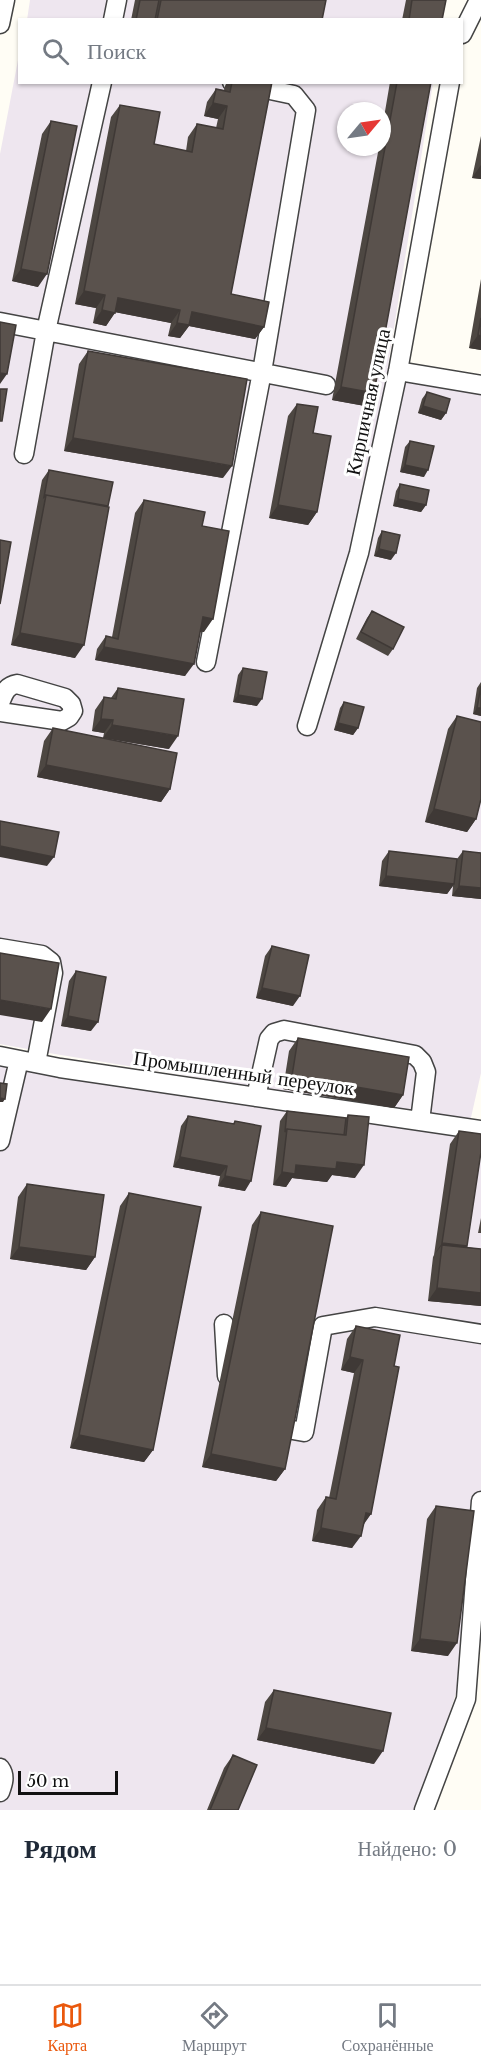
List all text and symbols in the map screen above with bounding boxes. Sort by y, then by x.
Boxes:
search box [18,18,463,84]
icon: search [39,35,72,68]
text: Поиск [87,38,146,65]
north arrow [337,102,391,156]
street label: Кирпичная улица [341,326,395,478]
street label: Промышленный переулок [132,1046,356,1100]
scale bar [18,1768,118,1796]
text: 50 m [27,1771,69,1791]
text: Рядом [24,1833,97,1865]
text: Найдено: 0 [358,1837,457,1861]
tab: Карта [47,1999,87,2055]
tab: Маршрут [182,1999,247,2055]
tab: Сохранённые [342,1999,434,2055]

